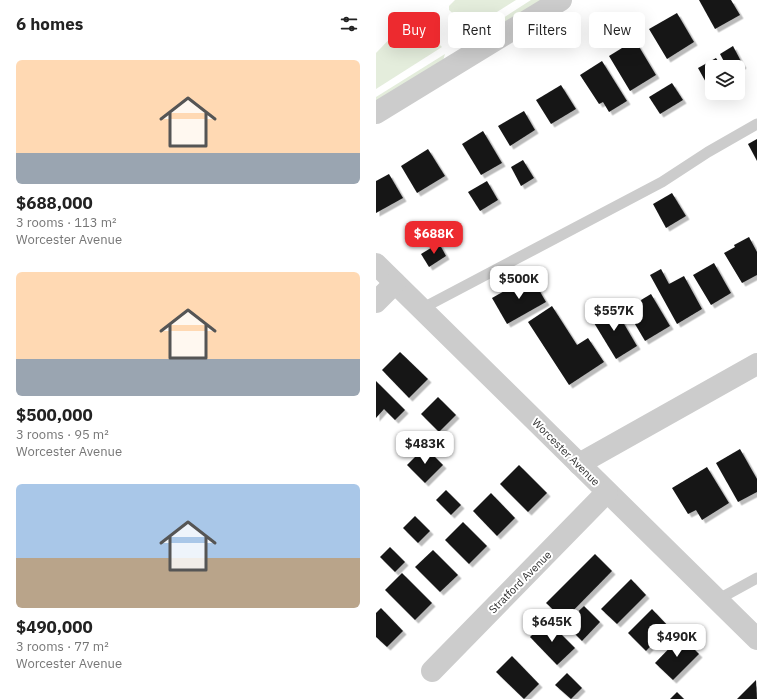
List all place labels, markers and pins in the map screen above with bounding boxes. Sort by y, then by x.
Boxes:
pin: $688K [406,221,462,255]
pin: $500K [491,266,547,300]
pin: $557K [586,298,642,332]
pin: $483K [397,431,453,465]
pin: $645K [524,609,580,643]
pin: $490K [649,624,705,658]

